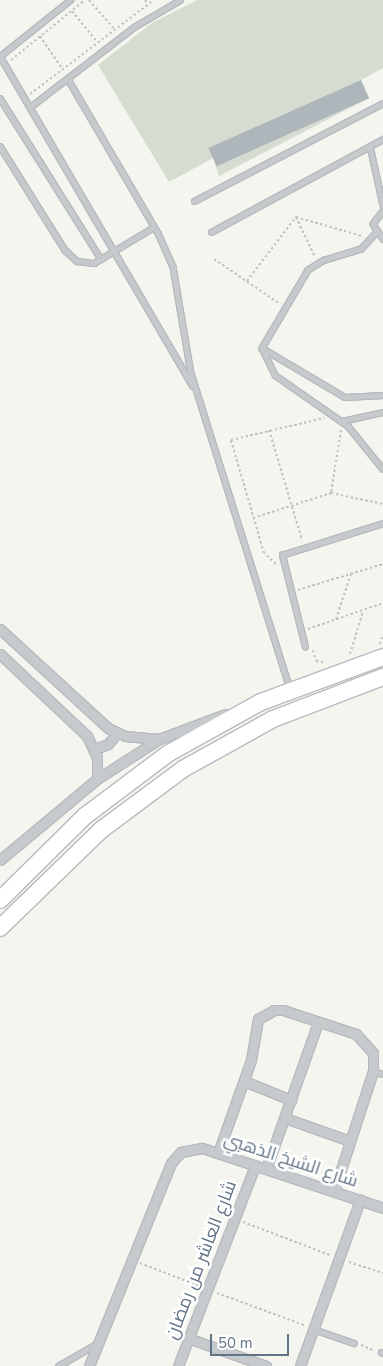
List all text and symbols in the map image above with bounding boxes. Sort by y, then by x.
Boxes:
street label: شارع الشيخ الذهبي [221,1128,361,1192]
street label: شارع العاشر من رمضان [161,1178,241,1342]
scale bar [213,1324,292,1356]
text: 50 m [218,1333,253,1353]

